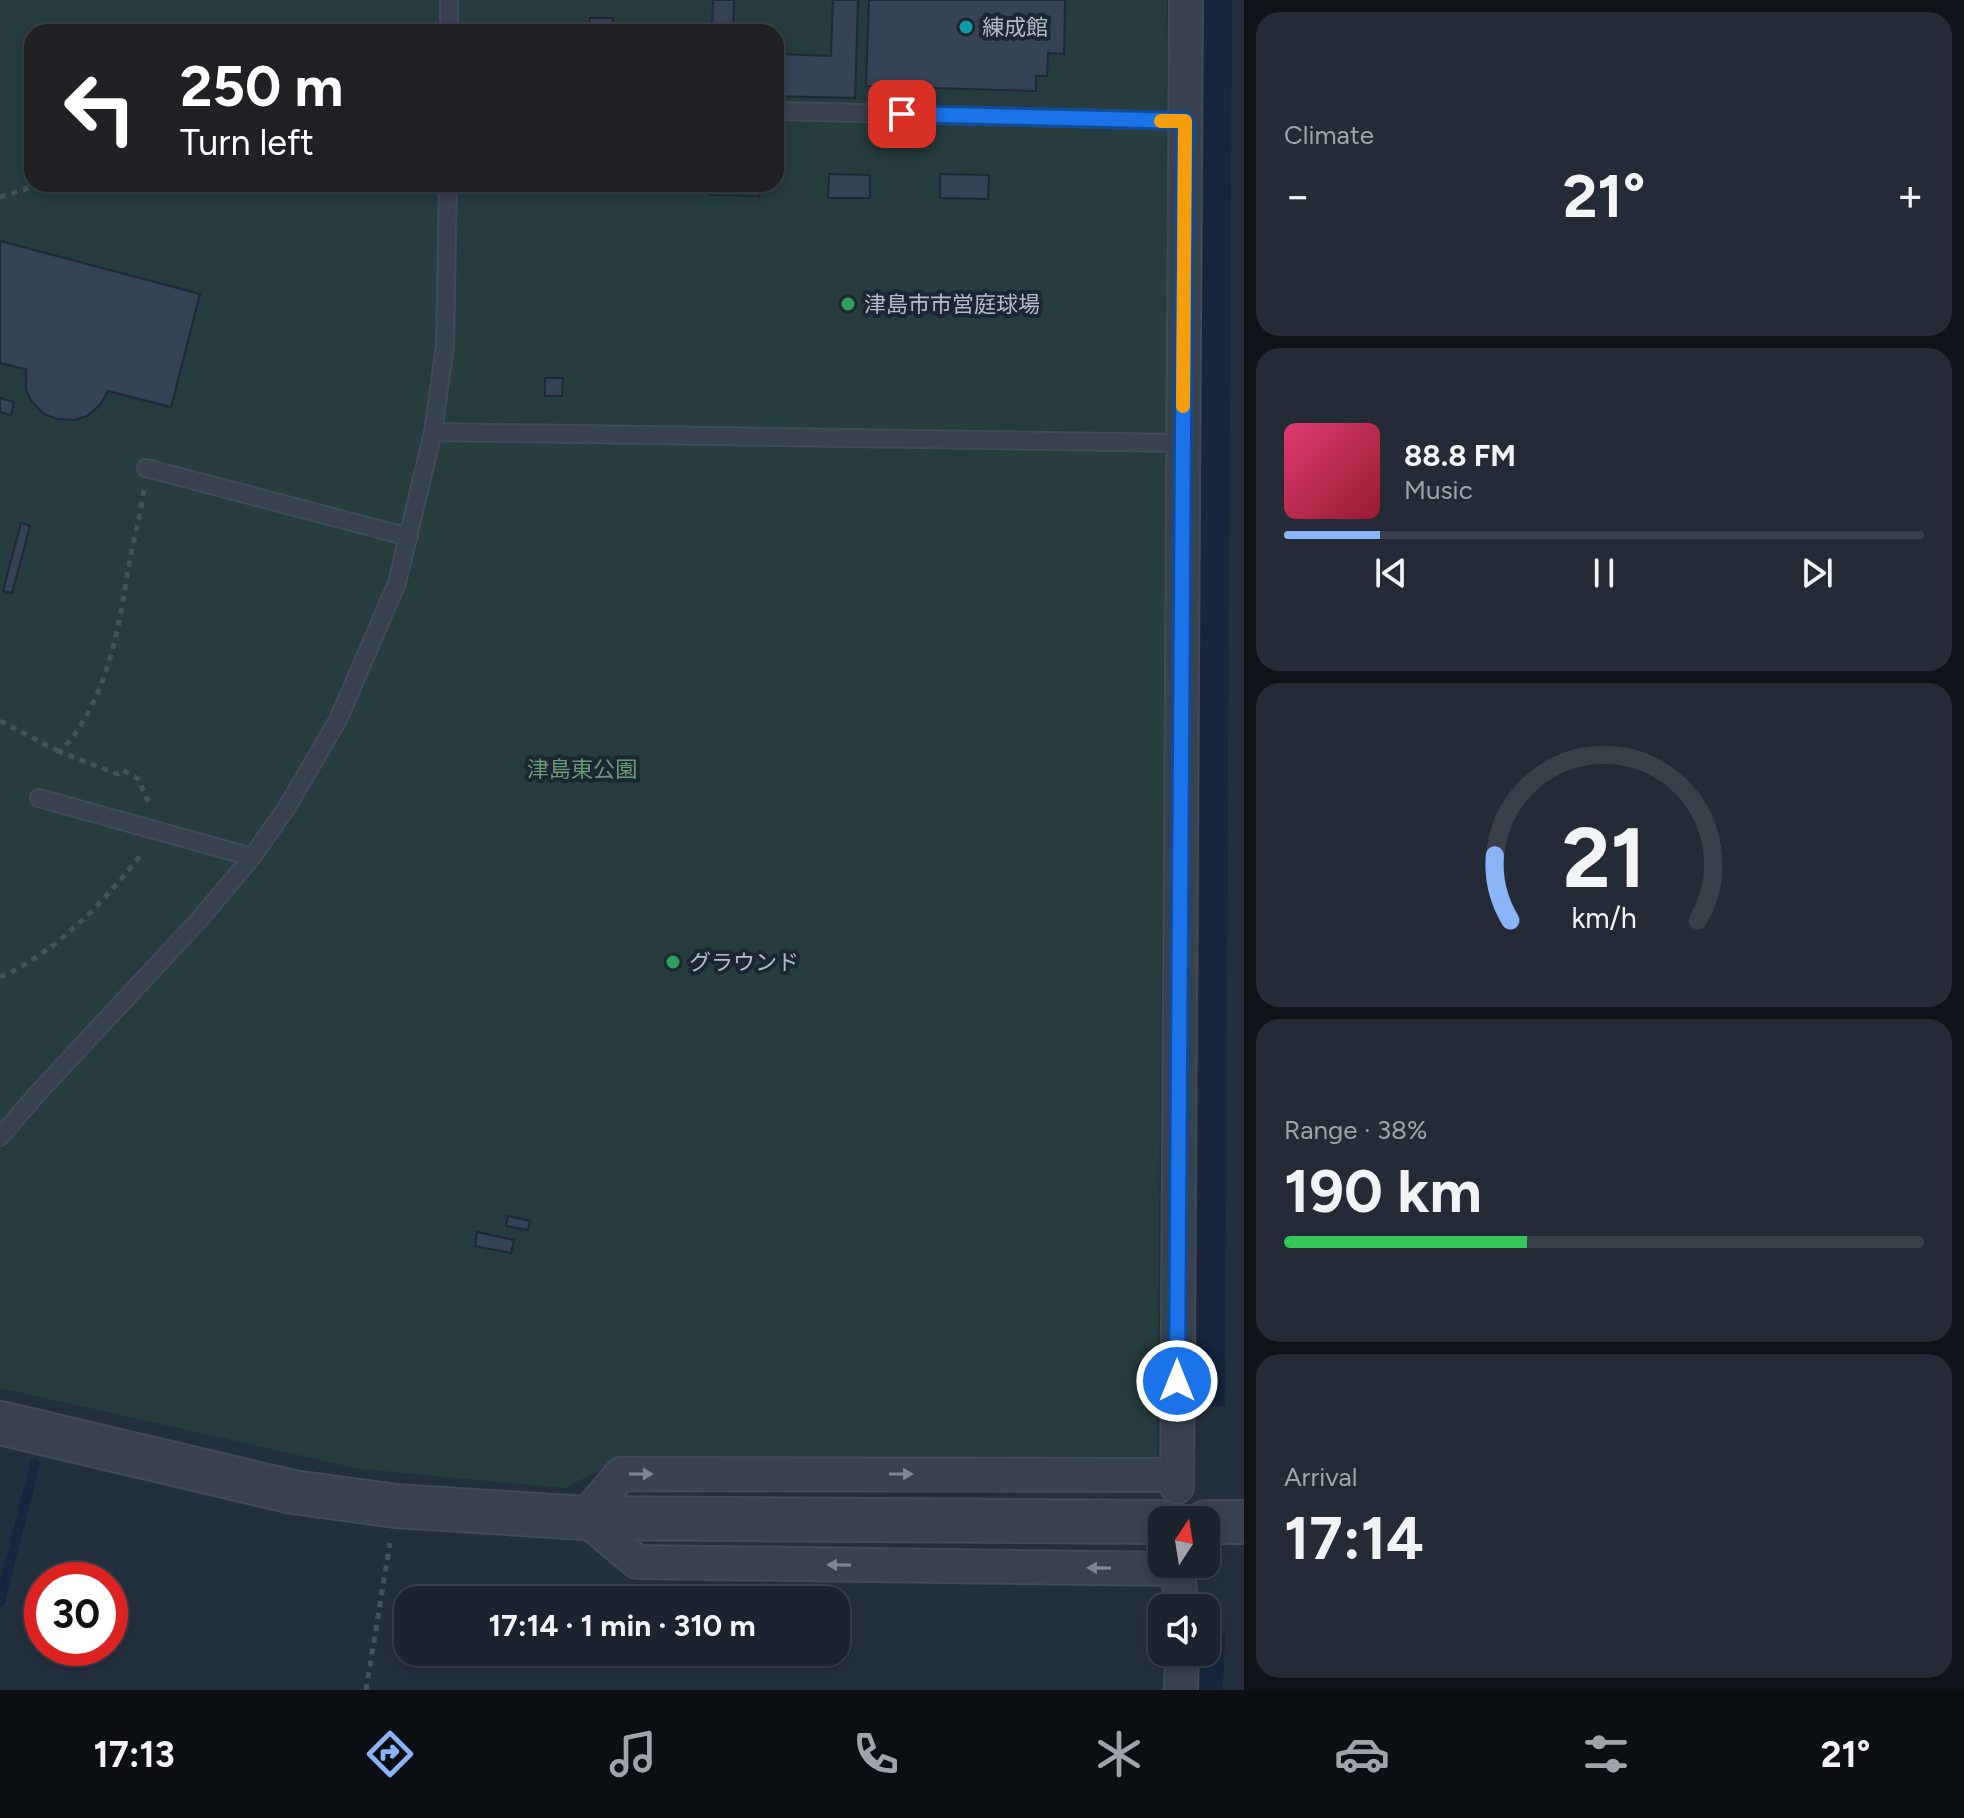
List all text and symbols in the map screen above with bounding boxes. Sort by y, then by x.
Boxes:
place label: 練成館 [982,14,1048,41]
marker: 練成館 [957,18,975,36]
text: 250 m [180,53,343,120]
icon: left [48,56,152,160]
pin [868,80,936,148]
icon: arrive [880,92,924,136]
text: Climate [1284,119,1374,151]
text: Turn left [180,121,314,164]
text: 21° [1563,160,1645,232]
text: − [1284,169,1311,222]
text: + [1897,169,1924,222]
place label: 津島市市営庭球場 [864,291,1040,318]
marker: 津島市市営庭球場 [839,295,857,313]
text: 88.8 FM [1404,437,1516,474]
text: Music [1404,474,1473,506]
icon: previous [1369,551,1413,595]
icon: pause [1582,551,1626,595]
icon: next [1795,551,1839,595]
park label: 津島東公園 [527,756,637,783]
text: 21 [1562,808,1646,908]
text: km/h [1571,901,1637,935]
place label: グラウンド [689,949,799,976]
marker: グラウンド [664,953,682,971]
text: Range · 38% [1284,1114,1428,1146]
text: 190 km [1284,1155,1482,1227]
position arrow [1135,1339,1219,1423]
text: Arrival [1284,1461,1357,1493]
one-way arrow [629,1468,654,1480]
one-way arrow [889,1468,914,1480]
text: 17:14 [1284,1502,1424,1574]
north arrow [1148,1506,1220,1578]
map controls [1148,1506,1220,1666]
one-way arrow [826,1558,851,1571]
one-way arrow [1086,1561,1111,1574]
speed limit sign: 30 [24,1562,128,1666]
button: sound [1148,1594,1220,1666]
text: 17:14 · 1 min · 310 m [488,1607,756,1644]
icon: directions [362,1726,418,1782]
icon: music [605,1726,661,1782]
icon: phone [848,1726,904,1782]
icon: climate [1091,1726,1147,1782]
icon: car [1334,1726,1390,1782]
icon: filters [1578,1726,1634,1782]
text: 17:13 [94,1733,175,1776]
text: 21° [1821,1733,1870,1776]

